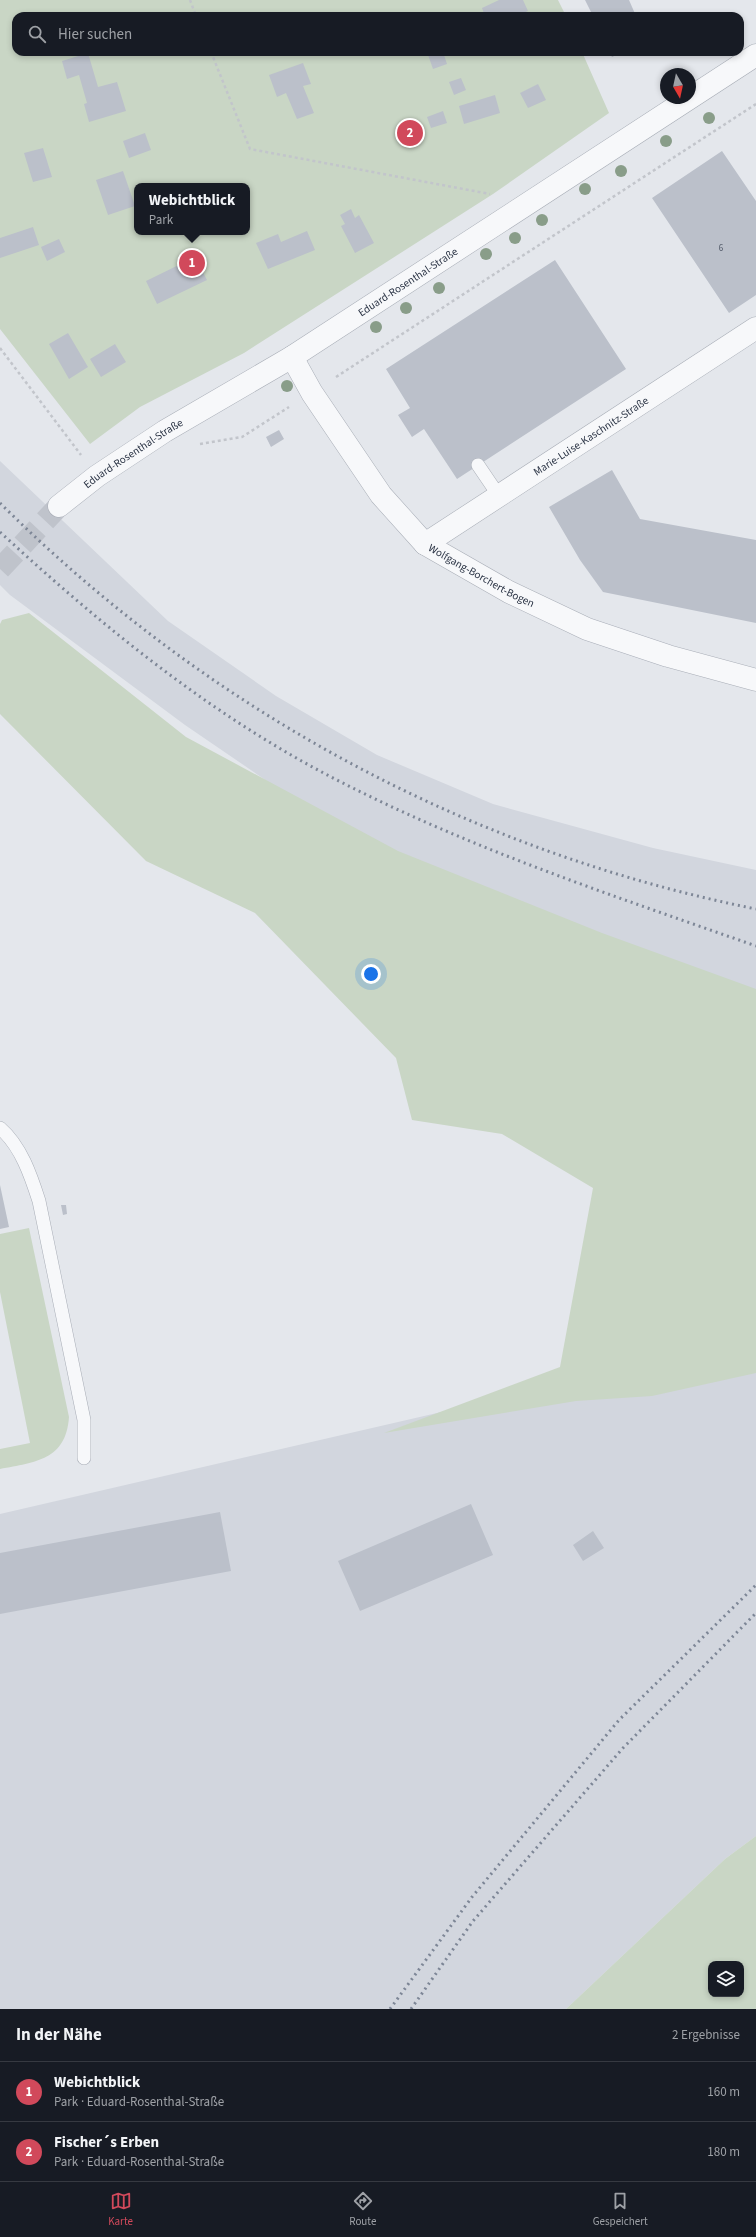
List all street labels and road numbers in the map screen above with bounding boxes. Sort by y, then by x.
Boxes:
street label: Eduard-Rosenthal-Straße [355,243,461,320]
street label: Marie-Luise-Kaschnitz-Straße [530,392,652,479]
street label: Eduard-Rosenthal-Straße [80,415,186,492]
street label: Wolfgang-Borchert-Bogen [426,540,537,611]

